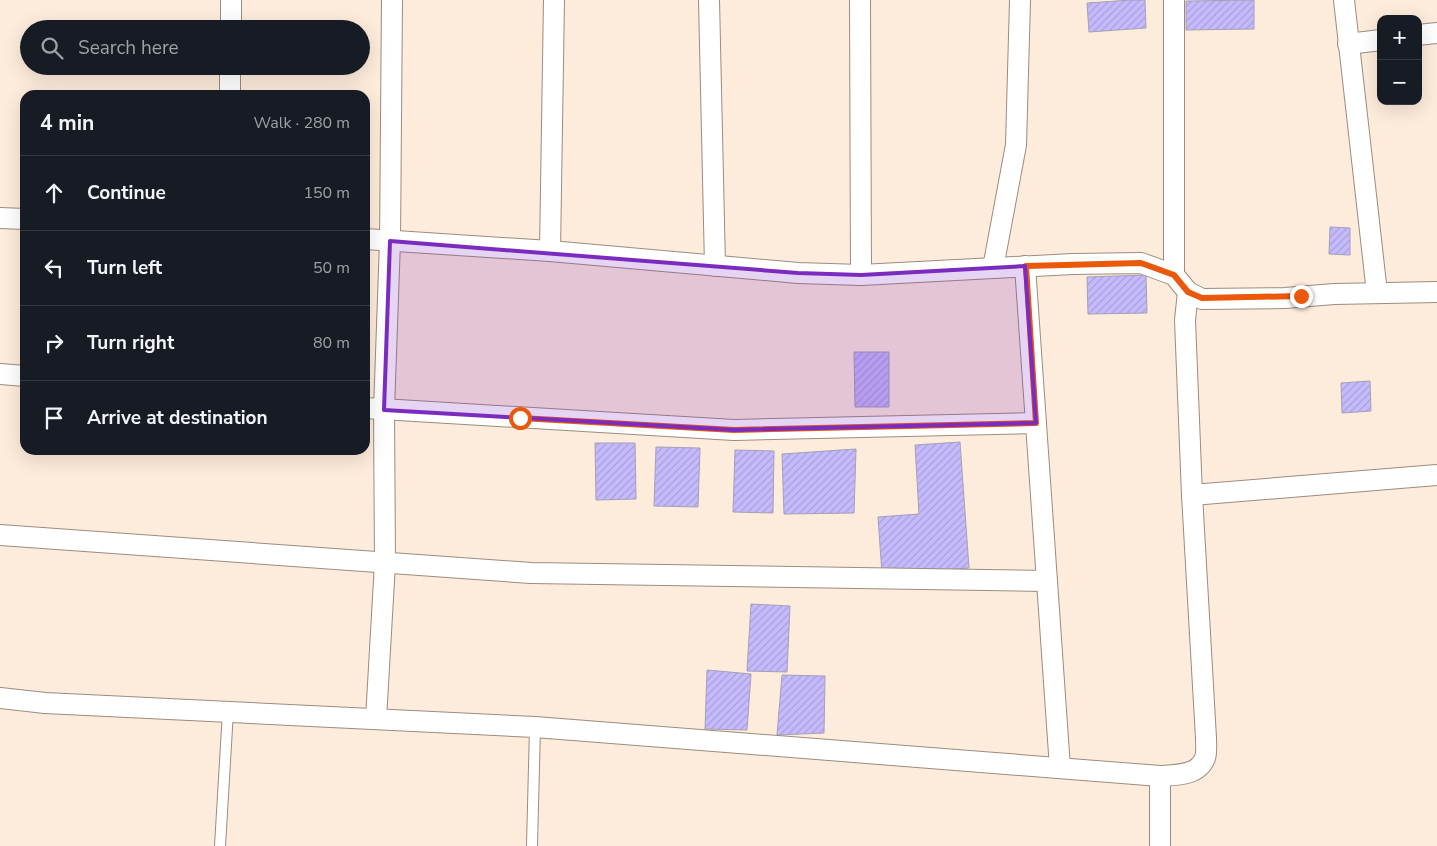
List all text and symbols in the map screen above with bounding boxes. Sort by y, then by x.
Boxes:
map controls [1377,15,1422,105]
button: + [1377,15,1422,60]
search box [20,20,370,75]
icon: search [38,34,66,62]
text: Search here [78,35,179,61]
button: − [1377,60,1422,105]
text: 4 min [40,109,94,137]
text: Walk · 280 m [254,112,350,134]
icon: ahead [40,179,68,207]
text: Continue [87,180,166,206]
text: 150 m [303,182,350,204]
icon: left [40,254,68,282]
text: Turn left [87,255,162,281]
text: 50 m [313,257,350,279]
route end [1290,285,1313,308]
icon: right [40,329,68,357]
text: Turn right [87,330,174,356]
text: 80 m [313,332,350,354]
icon: arrive [40,404,68,432]
text: Arrive at destination [87,405,268,431]
route start [509,407,532,430]

